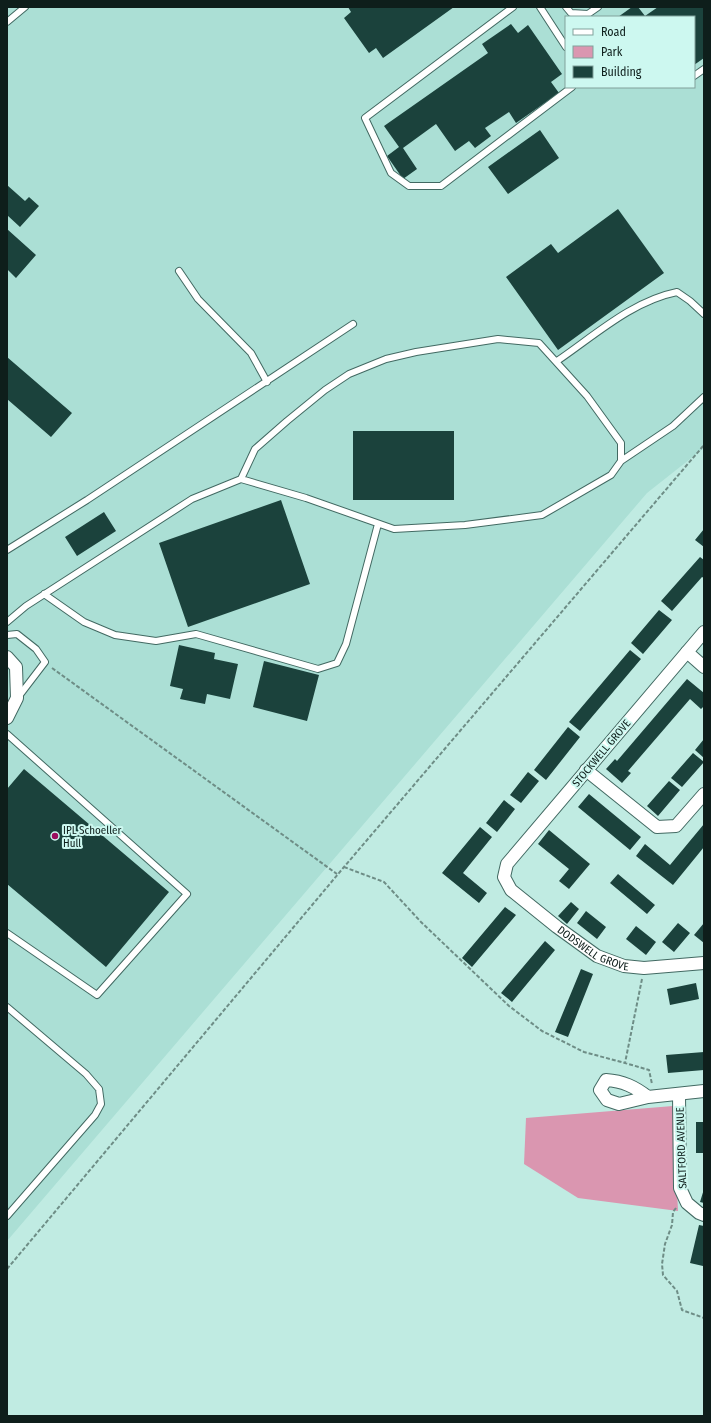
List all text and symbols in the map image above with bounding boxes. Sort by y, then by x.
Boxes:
legend [565,16,695,88]
text: Road [601,25,626,39]
text: Park [601,45,623,59]
text: Building [601,65,642,79]
street label: STOCKWELL GROVE [569,717,633,790]
place label: IPL Schoeller Hull [63,824,121,850]
marker: IPL Schoeller Hull [50,831,60,841]
street label: DODSWELL GROVE [555,923,629,973]
street label: SALTFORD AVENUE [674,1107,689,1189]

